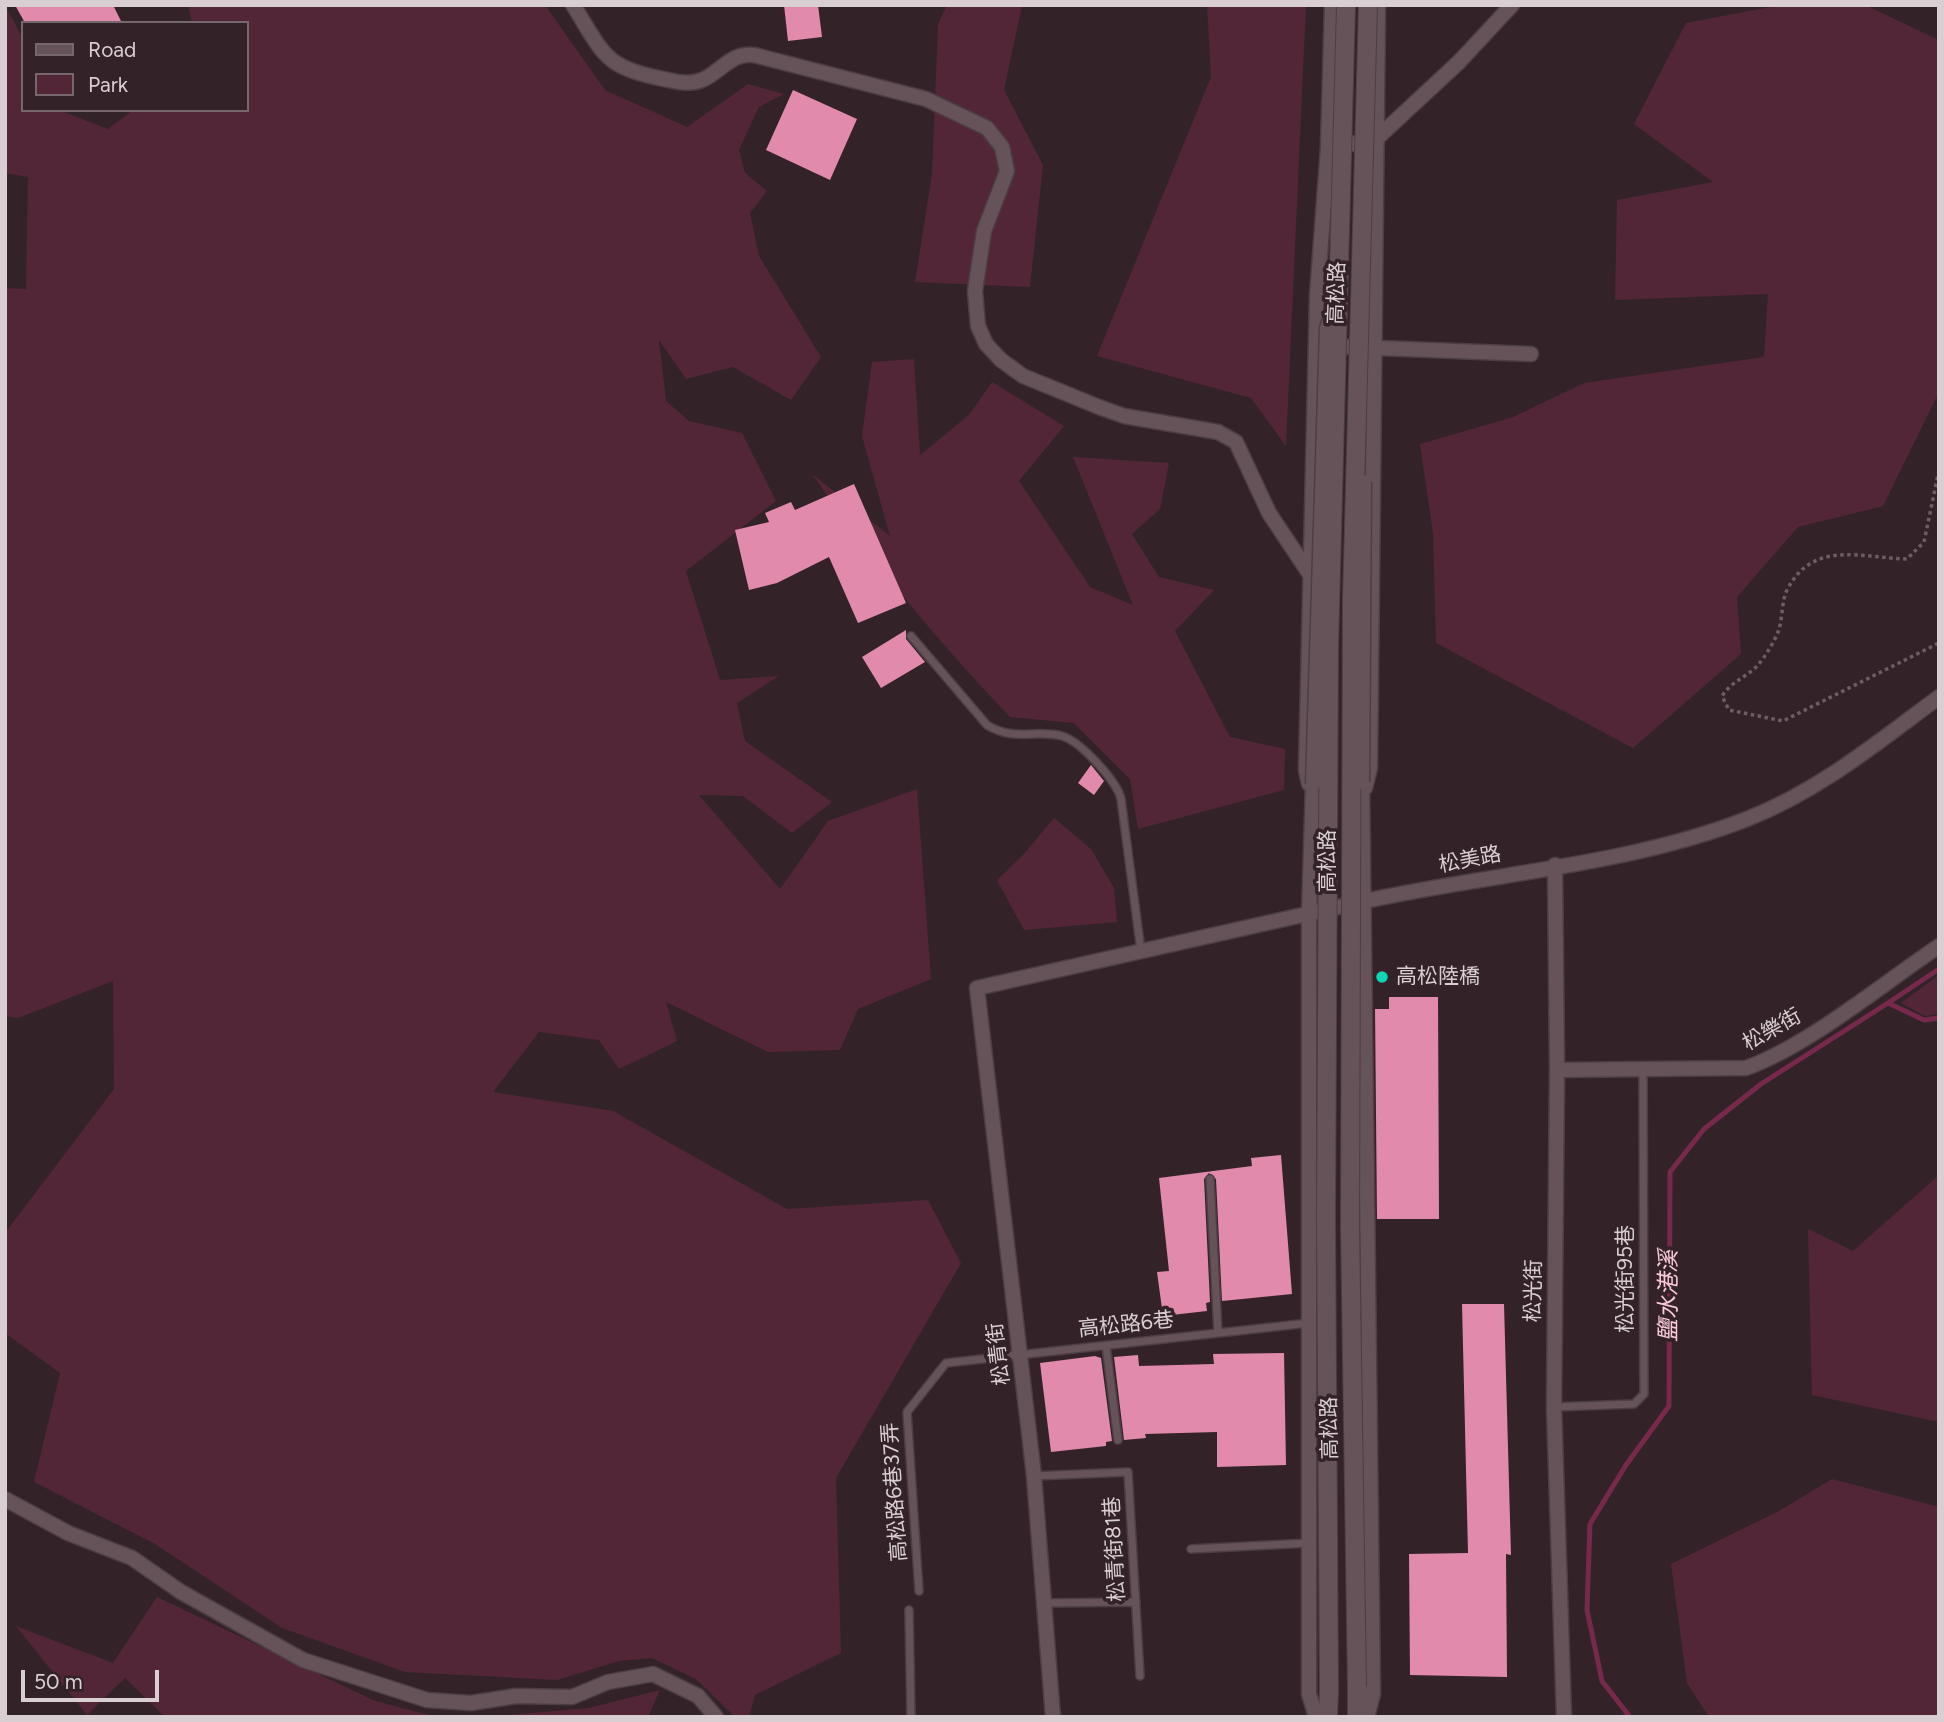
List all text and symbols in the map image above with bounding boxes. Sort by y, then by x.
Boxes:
legend [21,21,248,112]
text: Road [88,37,136,62]
text: Park [88,72,128,97]
street label: 高松路 [1323,261,1351,325]
street label: 高松路 [1315,830,1341,892]
street label: 松美路 [1437,842,1503,878]
place label: 高松陸橋 [1396,964,1480,990]
marker: 高松陸橋 [1374,969,1390,985]
street label: 松樂街 [1738,1004,1806,1056]
street label: 松光街95巷 [1613,1225,1639,1333]
water label: 鹽水港溪 [1655,1250,1683,1342]
street label: 松光街 [1521,1259,1547,1323]
street label: 高松路6巷 [1077,1307,1175,1343]
street label: 松青街 [983,1321,1015,1387]
street label: 高松路 [1317,1396,1343,1460]
street label: 高松路6巷37弄 [878,1421,912,1563]
street label: 松青街81巷 [1100,1496,1130,1602]
scale bar [24,1656,163,1700]
text: 50 m [34,1669,83,1694]

